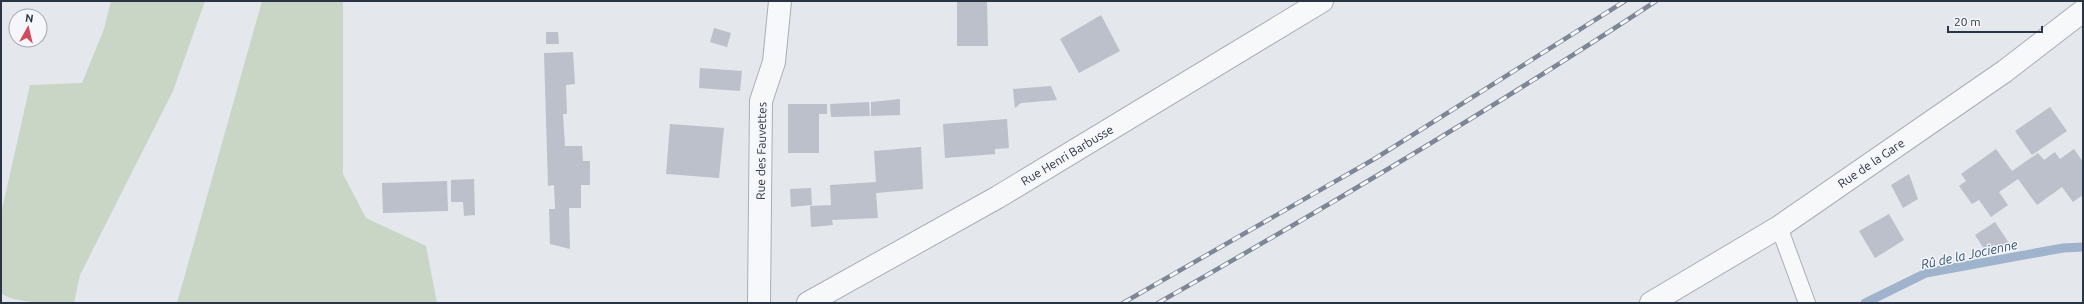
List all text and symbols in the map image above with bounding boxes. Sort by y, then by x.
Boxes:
north arrow [8,8,48,48]
scale bar [1948,8,2042,34]
text: N [24,12,34,25]
text: 20 m [1954,15,1981,28]
street label: Rue des Fauvettes [754,102,768,200]
street label: Rue Henri Barbusse [1019,122,1115,188]
street label: Rue de la Gare [1835,136,1907,190]
water label: Rû de la Jocienne [1919,237,2019,271]

